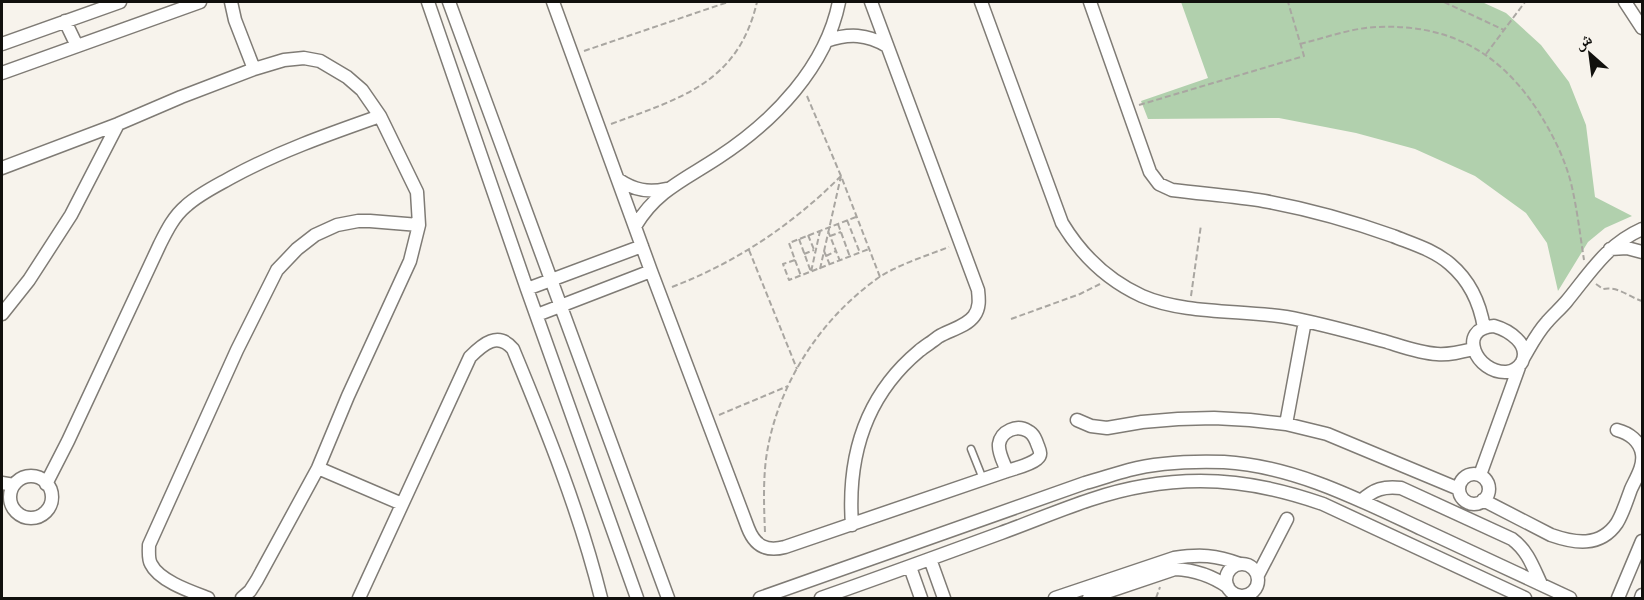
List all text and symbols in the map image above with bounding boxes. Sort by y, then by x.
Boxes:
north arrow [1560,24,1620,84]
text: ش [1572,30,1595,54]

